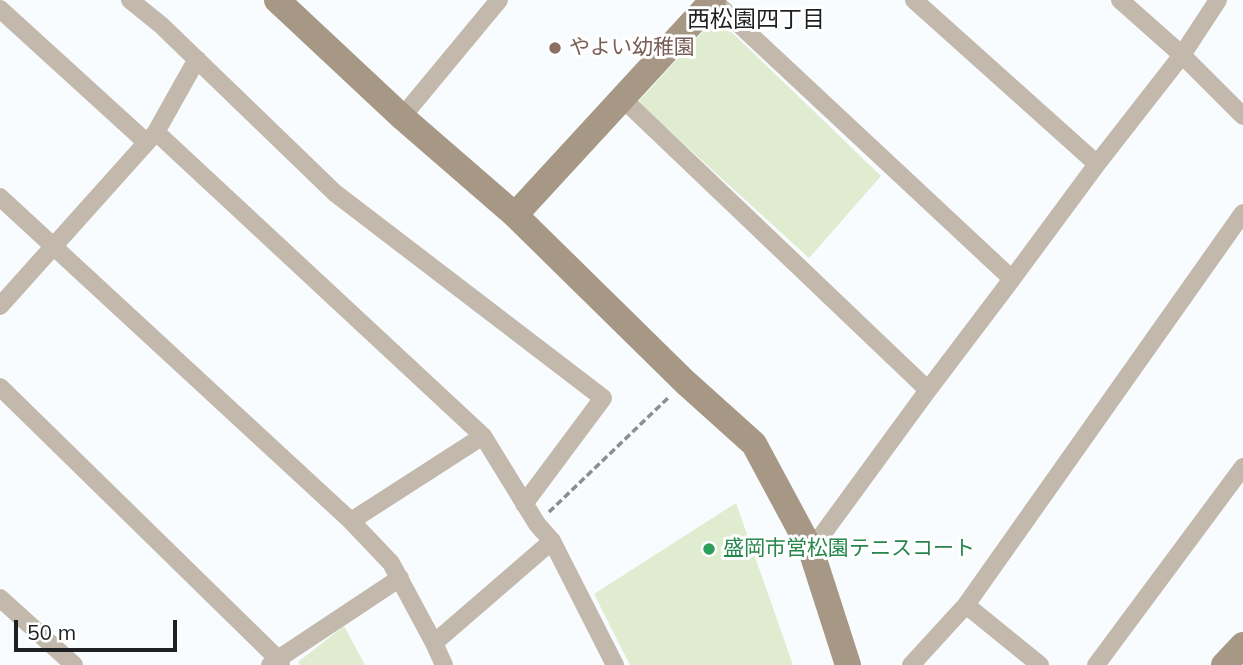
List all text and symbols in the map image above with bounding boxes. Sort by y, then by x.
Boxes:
district label: 西松園四丁目 [687,6,825,34]
place label: やよい幼稚園 [569,35,695,61]
marker: やよい幼稚園 [547,40,563,56]
place label: 盛岡市営松園テニスコート [723,536,975,562]
marker: 盛岡市営松園テニスコート [701,541,717,557]
scale bar [18,606,180,650]
text: 50 m [27,619,76,645]

